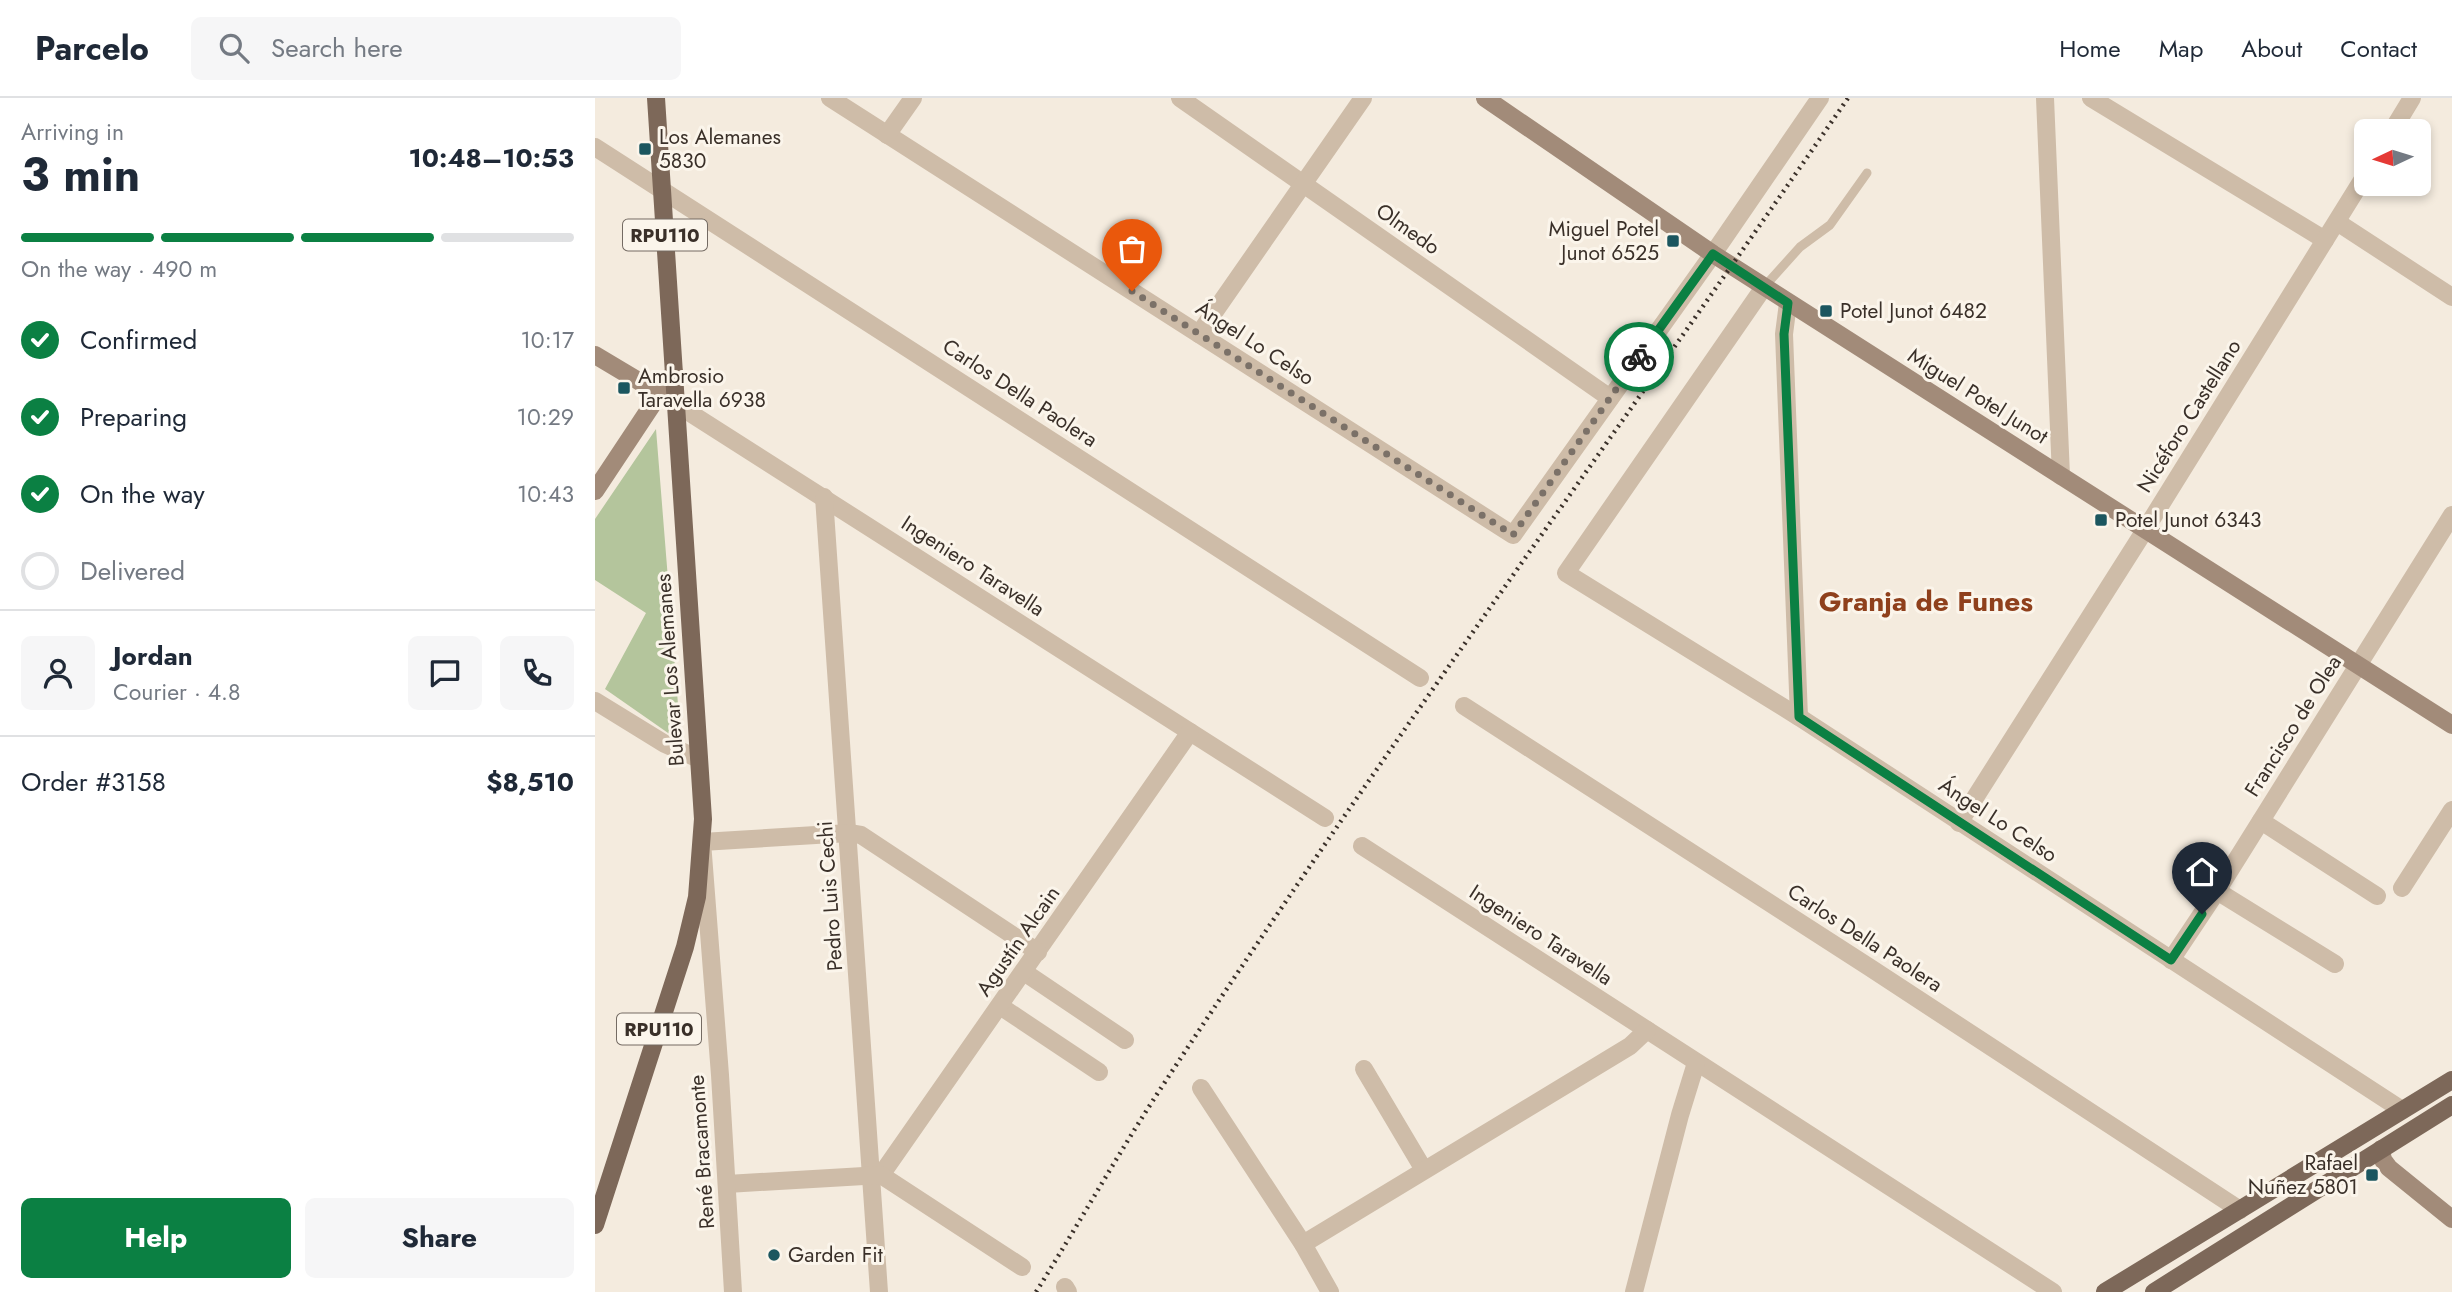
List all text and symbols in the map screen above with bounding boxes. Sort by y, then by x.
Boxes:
search box [191,17,681,80]
text: Parcelo [35,25,149,72]
icon: search [215,29,253,67]
text: Search here [271,29,403,67]
text: Home [2059,31,2121,66]
text: Map [2159,31,2203,66]
text: About [2241,31,2302,66]
text: Contact [2340,31,2417,66]
text: Arriving in [21,115,124,149]
north arrow [2354,119,2431,196]
map controls [2354,119,2431,196]
place label: Los Alemanes 5830 [659,122,781,176]
text: 10:48–10:53 [409,139,574,177]
marker: Los Alemanes 5830 [637,141,653,157]
text: 3 min [21,142,140,208]
street label: Olmedo [1370,196,1446,262]
place label: Miguel Potel Junot 6525 [1549,214,1659,268]
pin [1102,219,1162,291]
road number: RPU110 [623,220,707,251]
icon: bag [1113,230,1151,268]
marker: Miguel Potel Junot 6525 [1665,233,1681,249]
text: On the way · 490 m [21,252,217,286]
street label: Ángel Lo Celso [1190,293,1320,393]
place label: Potel Junot 6482 [1840,296,1987,326]
marker: Potel Junot 6482 [1818,303,1834,319]
icon: check [21,321,59,359]
text: Confirmed [80,321,197,359]
courier [1604,322,1674,392]
text: 10:17 [521,323,574,357]
street label: Carlos Della Paolera [937,332,1103,454]
street label: Nicéforo Castellano [2130,334,2248,498]
icon: bike [1620,338,1658,376]
street label: Miguel Potel Junot [1902,341,2054,451]
place label: Ambrosio Taravella 6938 [638,361,766,415]
marker: Ambrosio Taravella 6938 [616,380,632,396]
icon: check [21,398,59,436]
text: Preparing [80,398,187,436]
text: 10:29 [517,400,574,434]
icon: check [21,475,59,513]
text: On the way [80,475,205,513]
text: 10:43 [517,477,574,511]
place label: Potel Junot 6343 [2115,505,2262,535]
street label: Ingeniero Taravella [895,508,1051,624]
marker: Potel Junot 6343 [2093,512,2109,528]
text: Delivered [80,552,185,590]
street label: Bulevar Los Alemanes [648,573,692,767]
district label: Granja de Funes [1819,581,2033,622]
button: person [21,636,95,710]
button: chat [408,636,482,710]
button: phone [500,636,574,710]
text: Jordan [113,637,193,675]
street label: Francisco de Olea [2237,650,2349,802]
text: Courier · 4.8 [113,675,241,709]
text: Order #3158 [21,763,166,801]
text: $8,510 [486,763,574,801]
street label: Ángel Lo Celso [1933,770,2063,870]
street label: Pedro Luis Cechi [810,820,850,972]
pin [2172,842,2232,914]
icon: home [2183,853,2221,891]
street label: Ingeniero Taravella [1463,877,1619,993]
street label: Carlos Della Paolera [1782,877,1948,999]
street label: Agustín Alcain [969,880,1067,1002]
road number: RPU110 [617,1014,701,1044]
street label: René Bracamonte [682,1074,722,1230]
place label: Rafael Nuñez 5801 [2248,1148,2358,1202]
marker: Rafael Nuñez 5801 [2364,1167,2380,1183]
button: Help [21,1198,291,1278]
button: Share [305,1198,574,1278]
place label: Garden Fit [788,1240,883,1270]
marker: Garden Fit [766,1247,782,1263]

